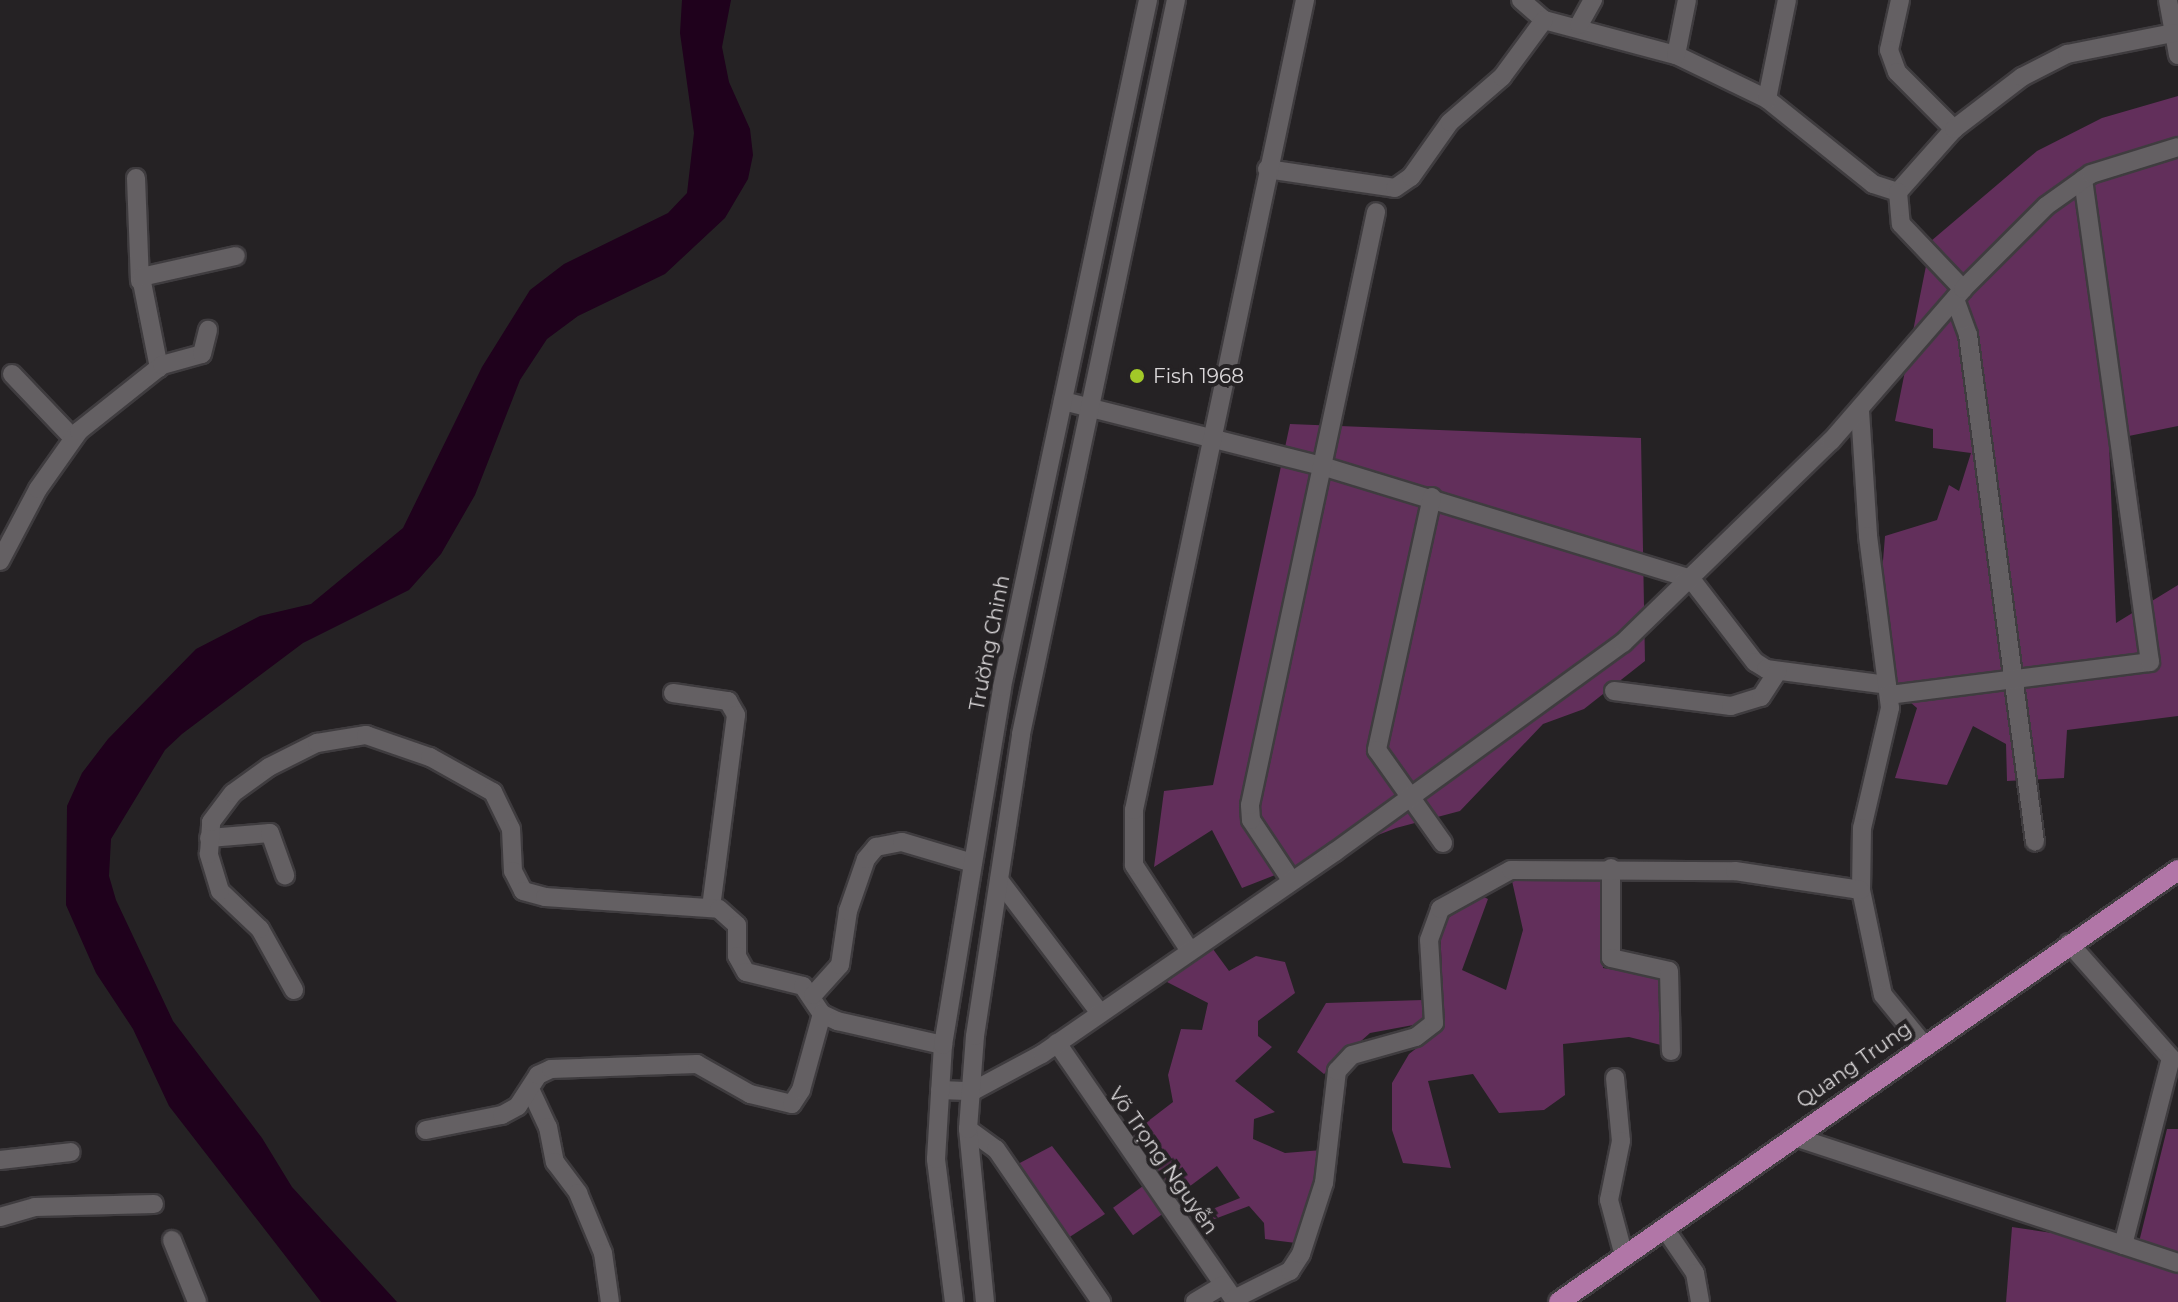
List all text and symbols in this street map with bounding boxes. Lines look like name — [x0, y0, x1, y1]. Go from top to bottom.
place label: Fish 1968 — [1153, 364, 1244, 388]
marker: Fish 1968 — [1128, 367, 1146, 385]
street label: Trường Chinh — [965, 573, 1015, 713]
street label: Quang Trung — [1792, 1017, 1916, 1113]
street label: Võ Trọng Nguyễn — [1103, 1083, 1223, 1239]

